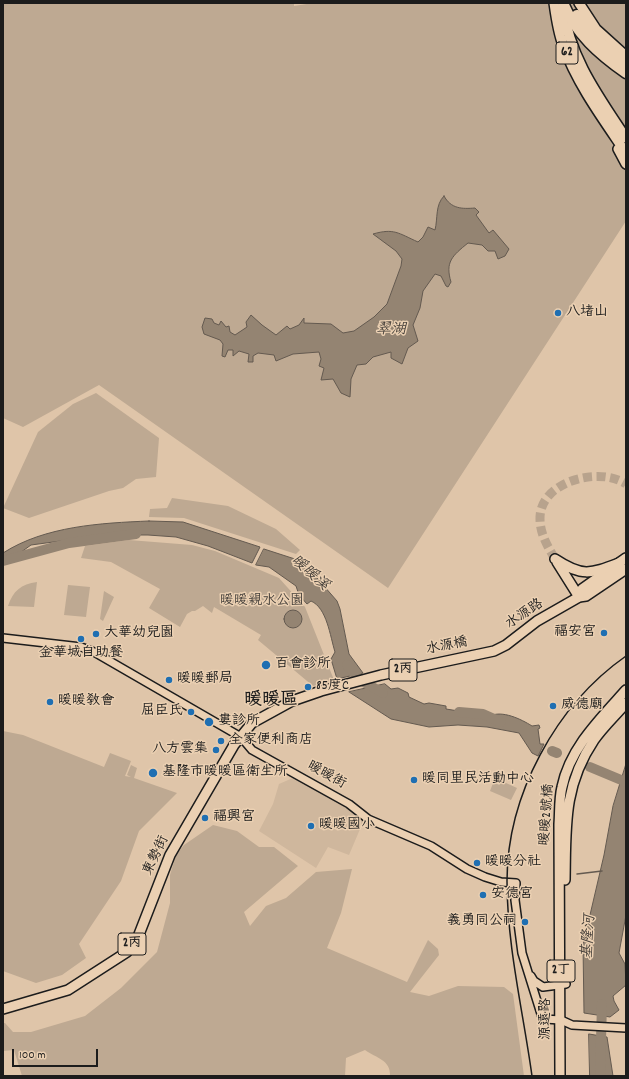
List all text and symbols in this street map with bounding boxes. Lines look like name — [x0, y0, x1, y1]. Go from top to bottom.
road number: 62 — [556, 42, 578, 64]
place label: 八堵山 — [566, 305, 608, 321]
marker: 八堵山 — [553, 308, 563, 318]
water label: 翠湖 — [376, 322, 406, 340]
water label: 暖暖溪 — [286, 552, 332, 596]
park label: 暖暖親水公園 — [220, 594, 304, 610]
street label: 水源路 — [503, 596, 547, 634]
place label: 福安宮 — [554, 625, 596, 641]
place label: 大華幼兒園 — [104, 626, 174, 642]
marker: 福安宮 — [599, 628, 609, 638]
marker: 大華幼兒園 — [91, 629, 101, 639]
marker: 金華城自助餐 — [76, 634, 86, 644]
street label: 水源橋 — [425, 635, 469, 659]
place label: 金華城自助餐 — [39, 646, 123, 662]
place label: 百會診所 — [275, 657, 331, 673]
marker: 百會診所 — [260, 659, 272, 671]
road number: 2丙 — [389, 659, 417, 681]
place label: 暖暖郵局 — [177, 672, 233, 688]
marker: 暖暖郵局 — [164, 675, 174, 685]
place label: 85度C — [316, 679, 349, 695]
marker: 85度C — [303, 682, 313, 692]
district label: 暖暖區 — [244, 691, 298, 713]
place label: 暖暖教會 — [58, 694, 114, 710]
marker: 暖暖教會 — [45, 697, 55, 707]
place label: 威德廟 — [561, 698, 603, 714]
marker: 威德廟 — [548, 701, 558, 711]
place label: 屈臣氏 — [141, 704, 183, 720]
marker: 屈臣氏 — [186, 707, 196, 717]
place label: 婁診所 — [218, 714, 260, 730]
marker: 婁診所 — [203, 716, 215, 728]
place label: 全家便利商店 — [229, 733, 313, 749]
marker: 全家便利商店 — [216, 736, 226, 746]
place label: 八方雲集 — [152, 742, 208, 758]
marker: 八方雲集 — [211, 745, 221, 755]
street label: 暖暖街 — [304, 758, 348, 794]
place label: 基隆市暖暖區衛生所 — [162, 765, 288, 781]
marker: 基隆市暖暖區衛生所 — [147, 767, 159, 779]
place label: 暖同里民活動中心 — [422, 772, 534, 788]
marker: 暖同里民活動中心 — [409, 775, 419, 785]
street label: 暖暖2號橋 — [537, 783, 559, 847]
place label: 福興宮 — [213, 810, 255, 826]
marker: 福興宮 — [200, 813, 210, 823]
place label: 暖暖國小 — [319, 818, 375, 834]
marker: 暖暖國小 — [306, 821, 316, 831]
street label: 東勢街 — [141, 833, 173, 879]
place label: 暖暖分社 — [485, 855, 541, 871]
marker: 暖暖分社 — [472, 858, 482, 868]
place label: 安德宮 — [491, 887, 533, 903]
marker: 安德宮 — [478, 890, 488, 900]
place label: 義勇同公祠 — [447, 914, 517, 930]
water label: 基隆河 — [579, 914, 601, 960]
marker: 義勇同公祠 — [520, 917, 530, 927]
road number: 2丙 — [118, 933, 146, 955]
road number: 2丁 — [547, 960, 575, 982]
street label: 源遠路 — [539, 998, 555, 1040]
scale bar — [14, 1041, 100, 1067]
text: 100 m — [19, 1047, 46, 1064]

